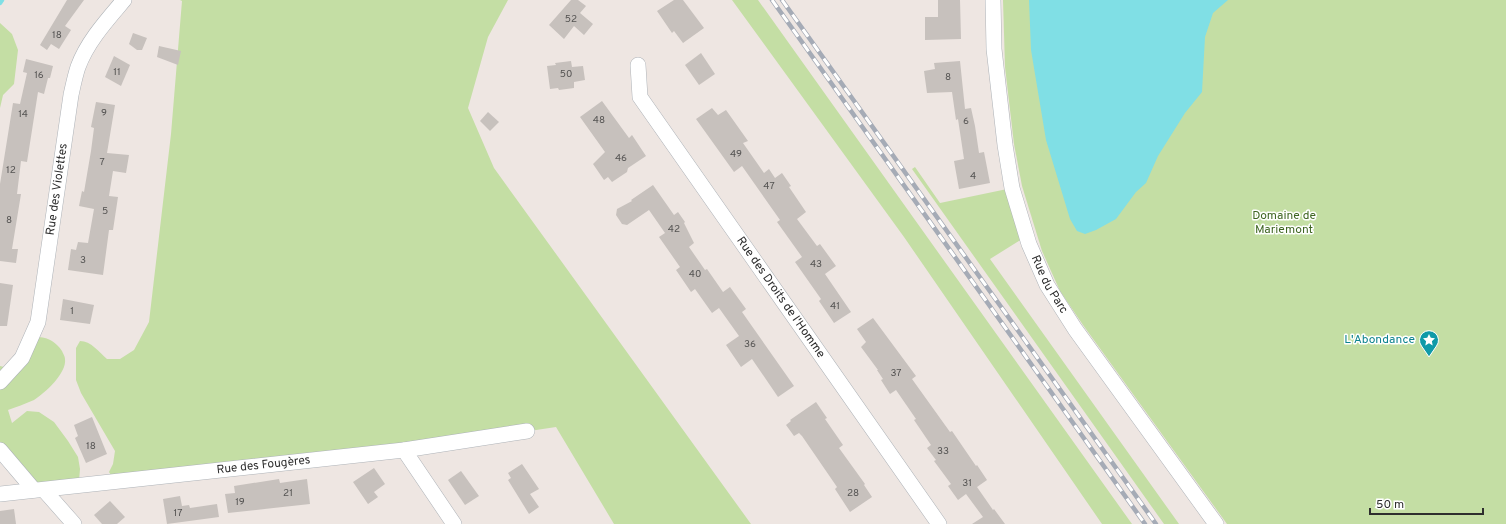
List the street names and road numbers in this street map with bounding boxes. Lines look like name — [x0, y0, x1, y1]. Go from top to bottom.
street label: Rue des Violettes — [43, 142, 72, 236]
street label: Rue des Droits de l'Homme — [732, 234, 829, 361]
street label: Rue du Parc — [1027, 253, 1071, 317]
street label: Rue des Fougères — [216, 452, 311, 478]

